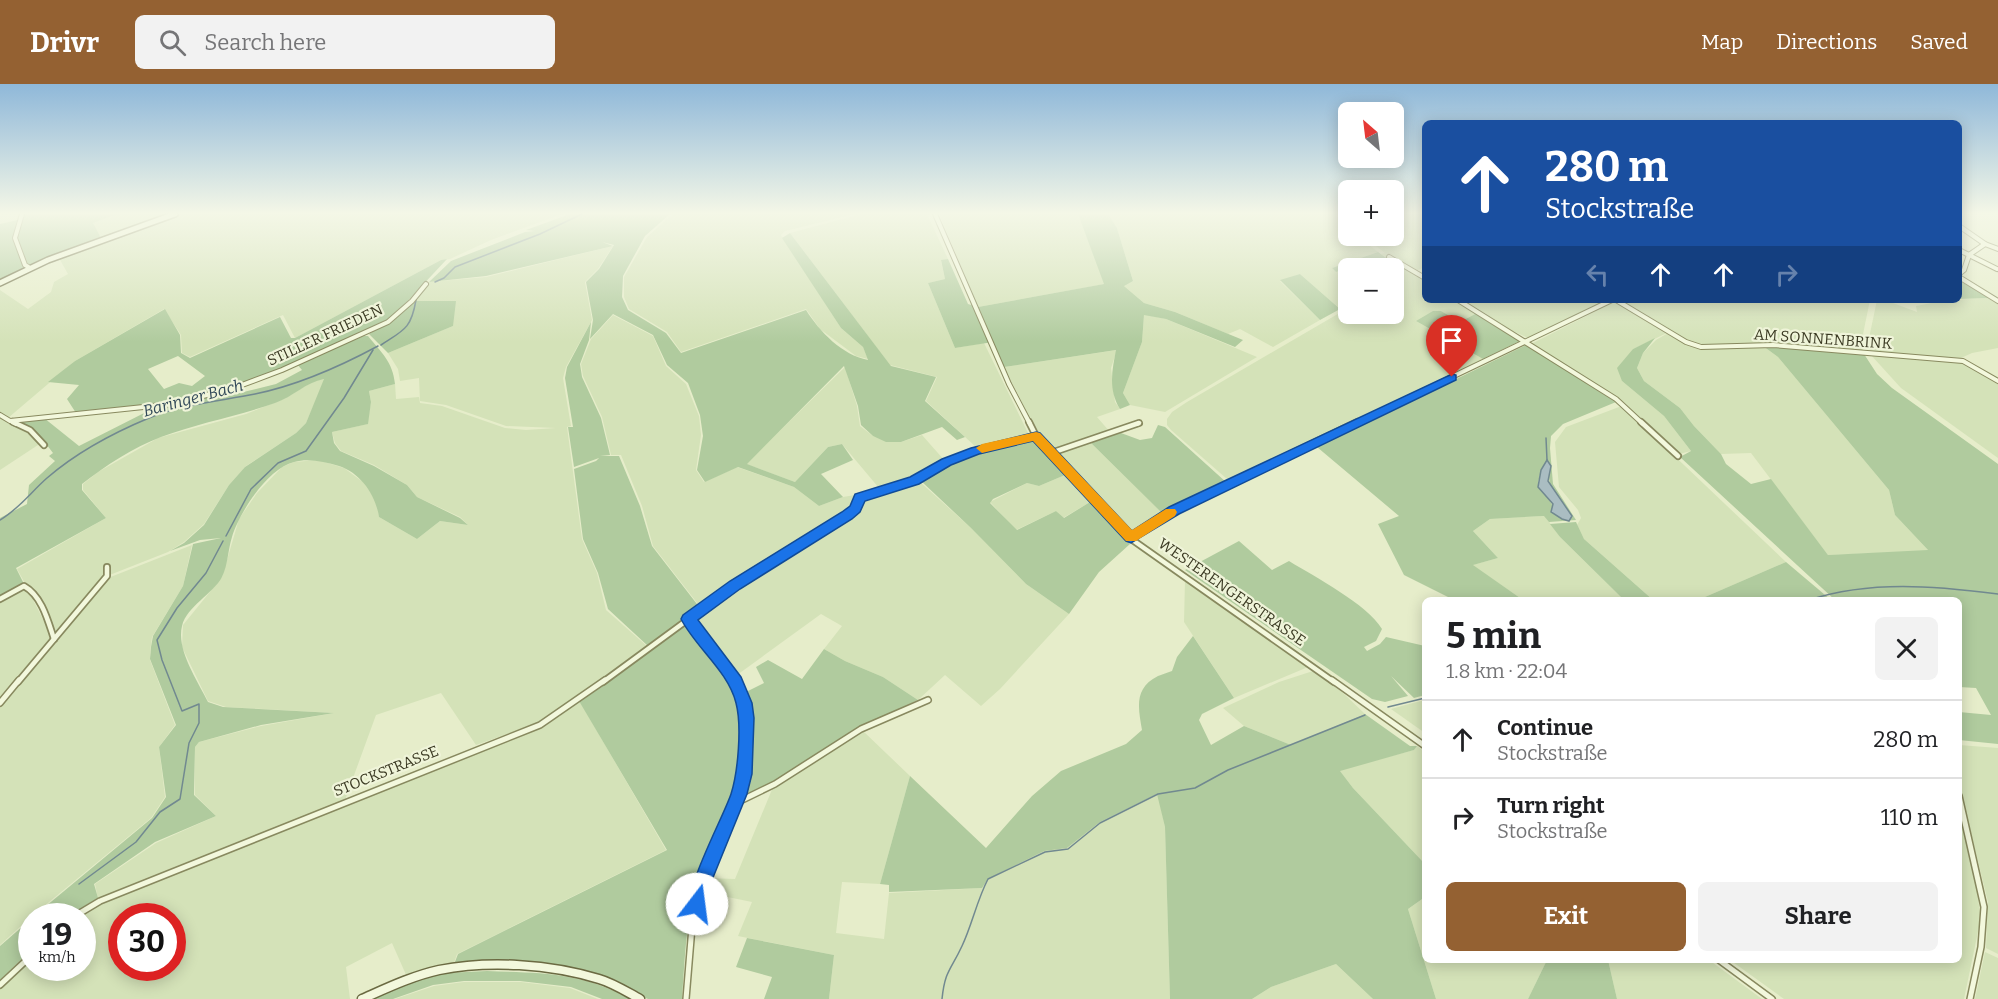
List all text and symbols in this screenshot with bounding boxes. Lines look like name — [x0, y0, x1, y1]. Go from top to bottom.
search box — [135, 15, 555, 69]
text: Drivr — [30, 26, 99, 59]
icon: search — [156, 26, 189, 59]
text: Search here — [204, 29, 326, 56]
text: Map — [1701, 29, 1743, 55]
text: Directions — [1776, 29, 1877, 55]
text: Saved — [1910, 29, 1968, 55]
north arrow — [1338, 102, 1404, 168]
map controls — [1338, 102, 1404, 324]
text: 280 m — [1545, 142, 1668, 192]
icon: ahead — [1446, 144, 1524, 222]
button: + — [1338, 180, 1404, 246]
text: Stockstraße — [1545, 193, 1694, 225]
button: − — [1338, 258, 1404, 324]
icon: left — [1581, 258, 1614, 291]
icon: ahead — [1644, 258, 1677, 291]
icon: ahead — [1707, 258, 1740, 291]
icon: right — [1770, 258, 1803, 291]
street label: STILLER FRIEDEN — [264, 300, 386, 370]
pin — [1426, 315, 1477, 377]
icon: arrive — [1435, 324, 1468, 357]
street label: AM SONNENBRINK — [1753, 325, 1893, 353]
water label: Baringer Bach — [141, 376, 245, 420]
street label: WESTERENGERSTRASSE — [1155, 534, 1309, 650]
text: 5 min — [1446, 614, 1541, 658]
button: close — [1875, 617, 1938, 680]
text: 1.8 km · 22:04 — [1446, 659, 1567, 683]
text: Continue — [1497, 714, 1593, 741]
icon: ahead — [1446, 723, 1479, 756]
text: 280 m — [1873, 726, 1938, 753]
text: Stockstraße — [1497, 741, 1608, 765]
street label: STOCKSTRASSE — [331, 742, 441, 800]
text: Turn right — [1497, 792, 1605, 819]
icon: right — [1446, 801, 1479, 834]
text: 110 m — [1881, 804, 1938, 831]
text: Stockstraße — [1497, 819, 1608, 843]
position arrow — [665, 872, 729, 936]
button: Exit — [1446, 882, 1686, 951]
button: Share — [1698, 882, 1938, 951]
speed limit sign: 30 — [108, 903, 186, 981]
text: 19 — [42, 917, 72, 953]
text: km/h — [38, 948, 76, 966]

